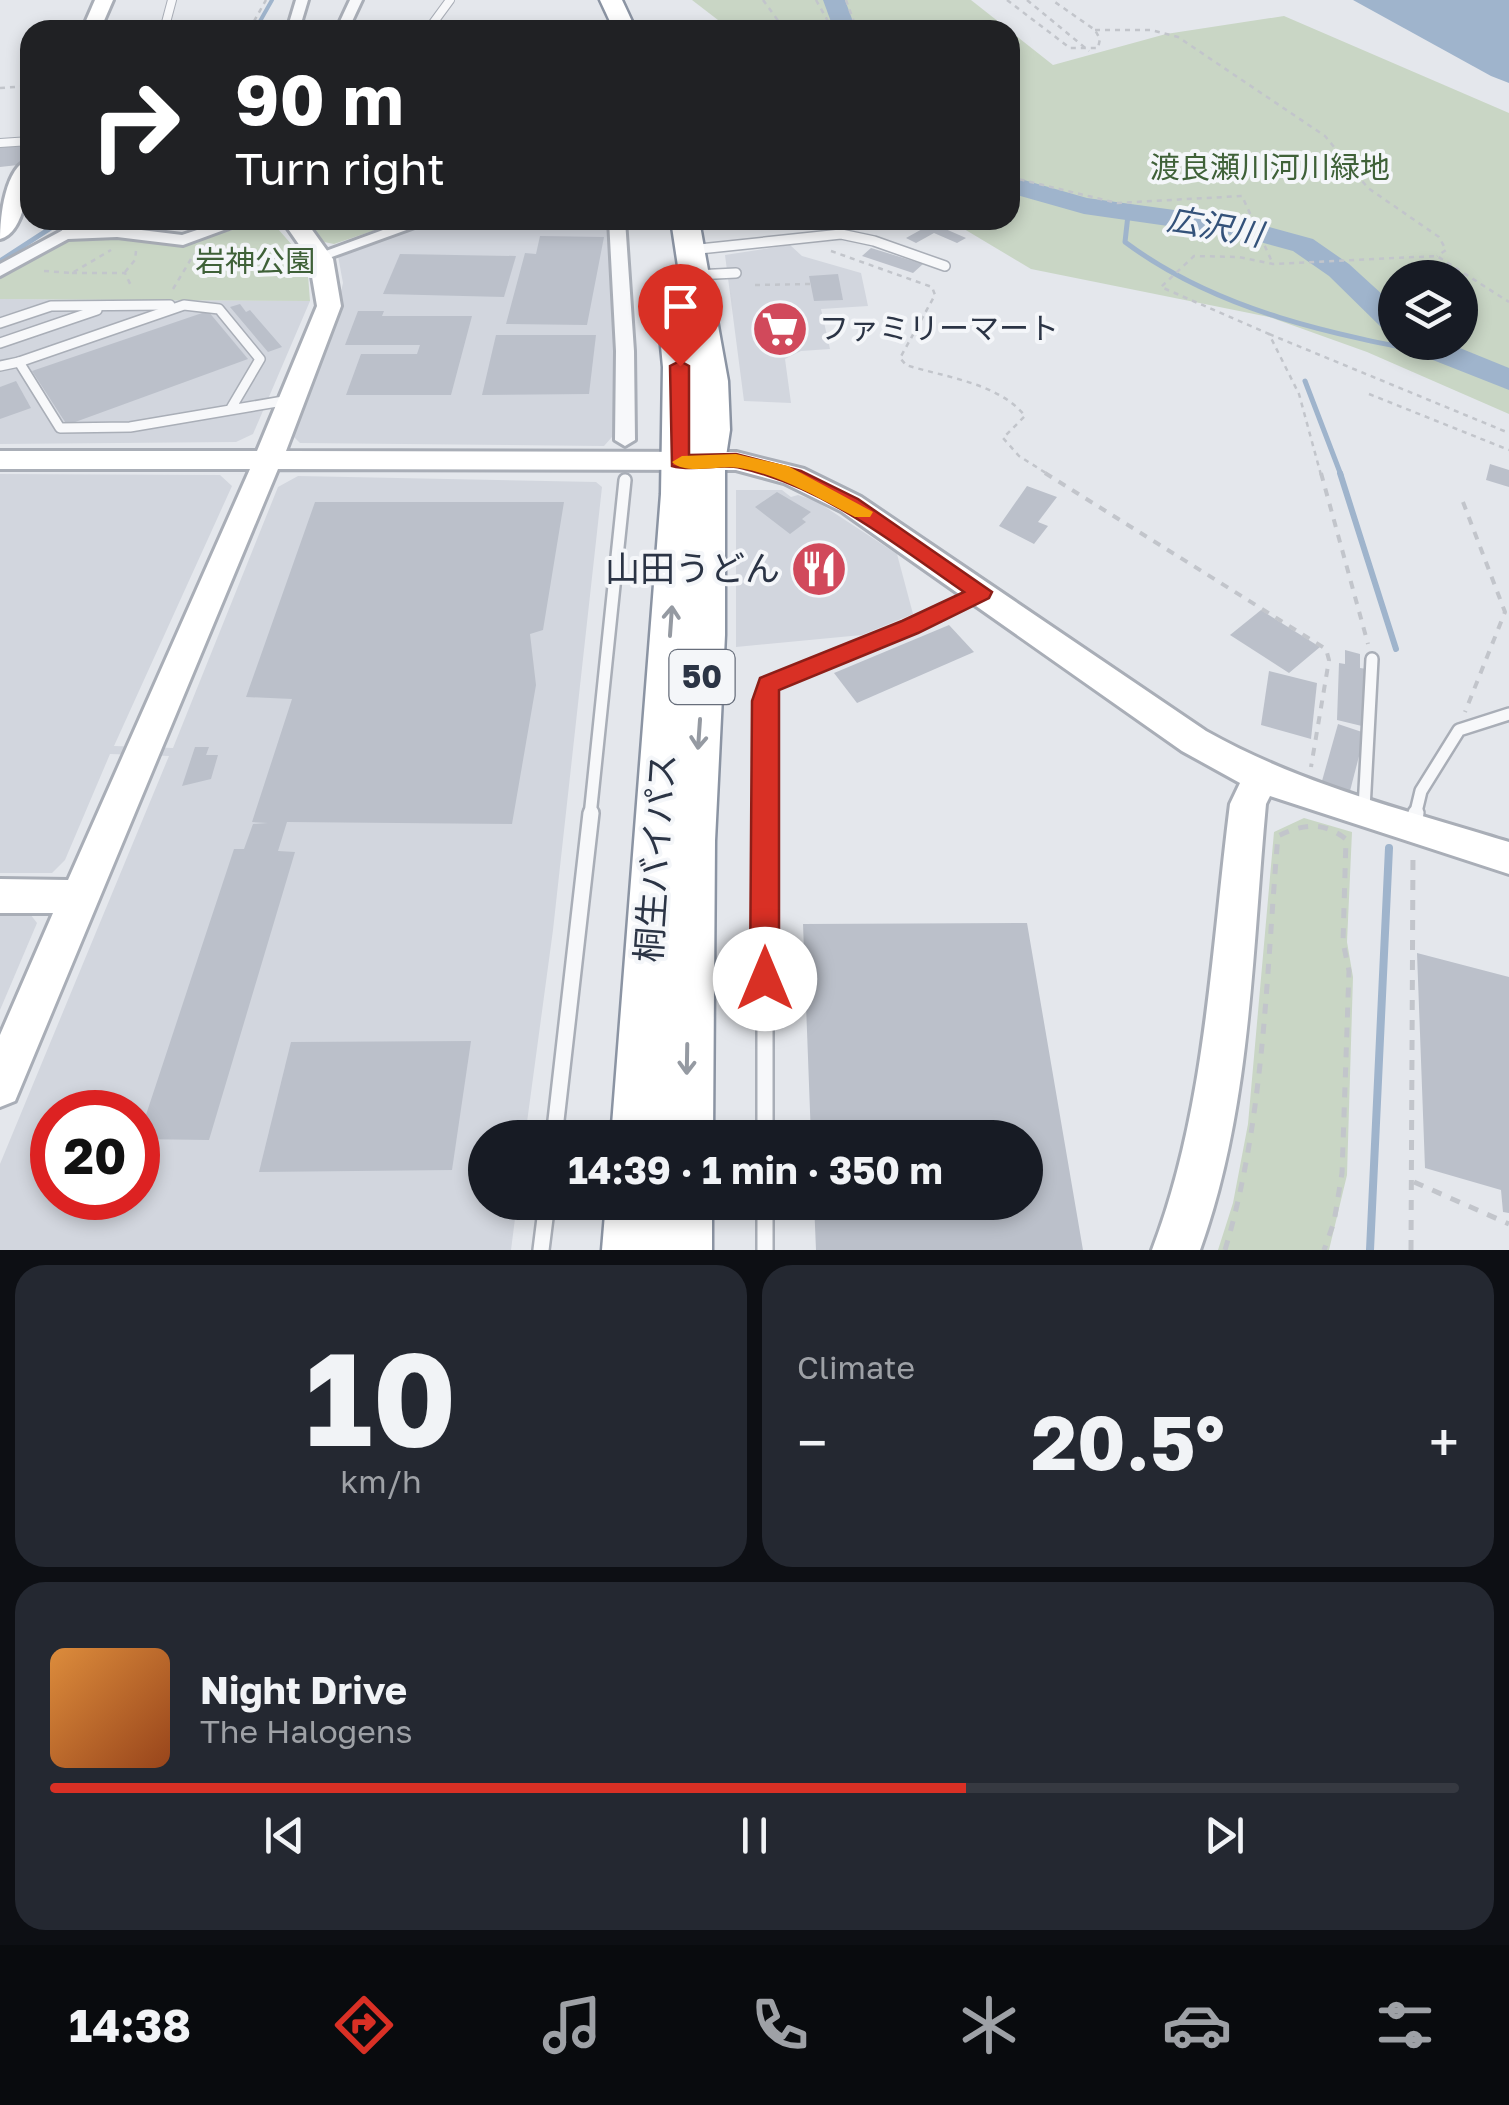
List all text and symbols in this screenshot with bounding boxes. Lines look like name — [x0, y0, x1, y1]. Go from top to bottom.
text: 90 m — [235, 56, 404, 140]
icon: right — [70, 60, 200, 190]
text: Turn right — [235, 141, 445, 195]
park label: 渡良瀬川河川緑地 — [1150, 149, 1390, 185]
water label: 広沢川 — [1165, 199, 1269, 254]
park label: 岩神公園 — [195, 243, 315, 279]
map controls — [1378, 260, 1478, 360]
button: layers — [1378, 260, 1478, 360]
pin — [638, 264, 723, 367]
icon: arrive — [653, 279, 708, 334]
supermarket icon: ファミリーマート — [750, 299, 810, 359]
place label: ファミリーマート — [819, 310, 1059, 346]
restaurant icon: 山田うどん — [789, 539, 849, 599]
place label: 山田うどん — [605, 547, 780, 589]
one-way arrow — [662, 606, 681, 638]
road number: 50 — [670, 650, 734, 704]
one-way arrow — [689, 718, 708, 750]
street label: 桐生バイパス — [627, 752, 683, 964]
position arrow — [713, 927, 817, 1031]
one-way arrow — [678, 1042, 696, 1074]
speed limit sign: 20 — [30, 1090, 160, 1220]
text: 14:39 · 1 min · 350 m — [568, 1147, 943, 1192]
text: 10 — [305, 1319, 457, 1475]
text: Climate — [797, 1348, 915, 1386]
text: 20.5° — [1031, 1396, 1225, 1487]
text: − — [797, 1409, 827, 1475]
text: + — [1429, 1409, 1459, 1475]
text: km/h — [340, 1462, 422, 1500]
text: Night Drive — [200, 1667, 407, 1712]
text: The Halogens — [200, 1712, 412, 1750]
icon: previous — [257, 1808, 312, 1863]
icon: pause — [727, 1808, 782, 1863]
icon: next — [1197, 1808, 1252, 1863]
icon: directions — [329, 1990, 399, 2060]
icon: music — [537, 1990, 607, 2060]
icon: phone — [745, 1990, 815, 2060]
icon: climate — [954, 1990, 1024, 2060]
icon: car — [1162, 1990, 1232, 2060]
icon: filters — [1370, 1990, 1440, 2060]
text: 14:38 — [69, 1998, 191, 2052]

